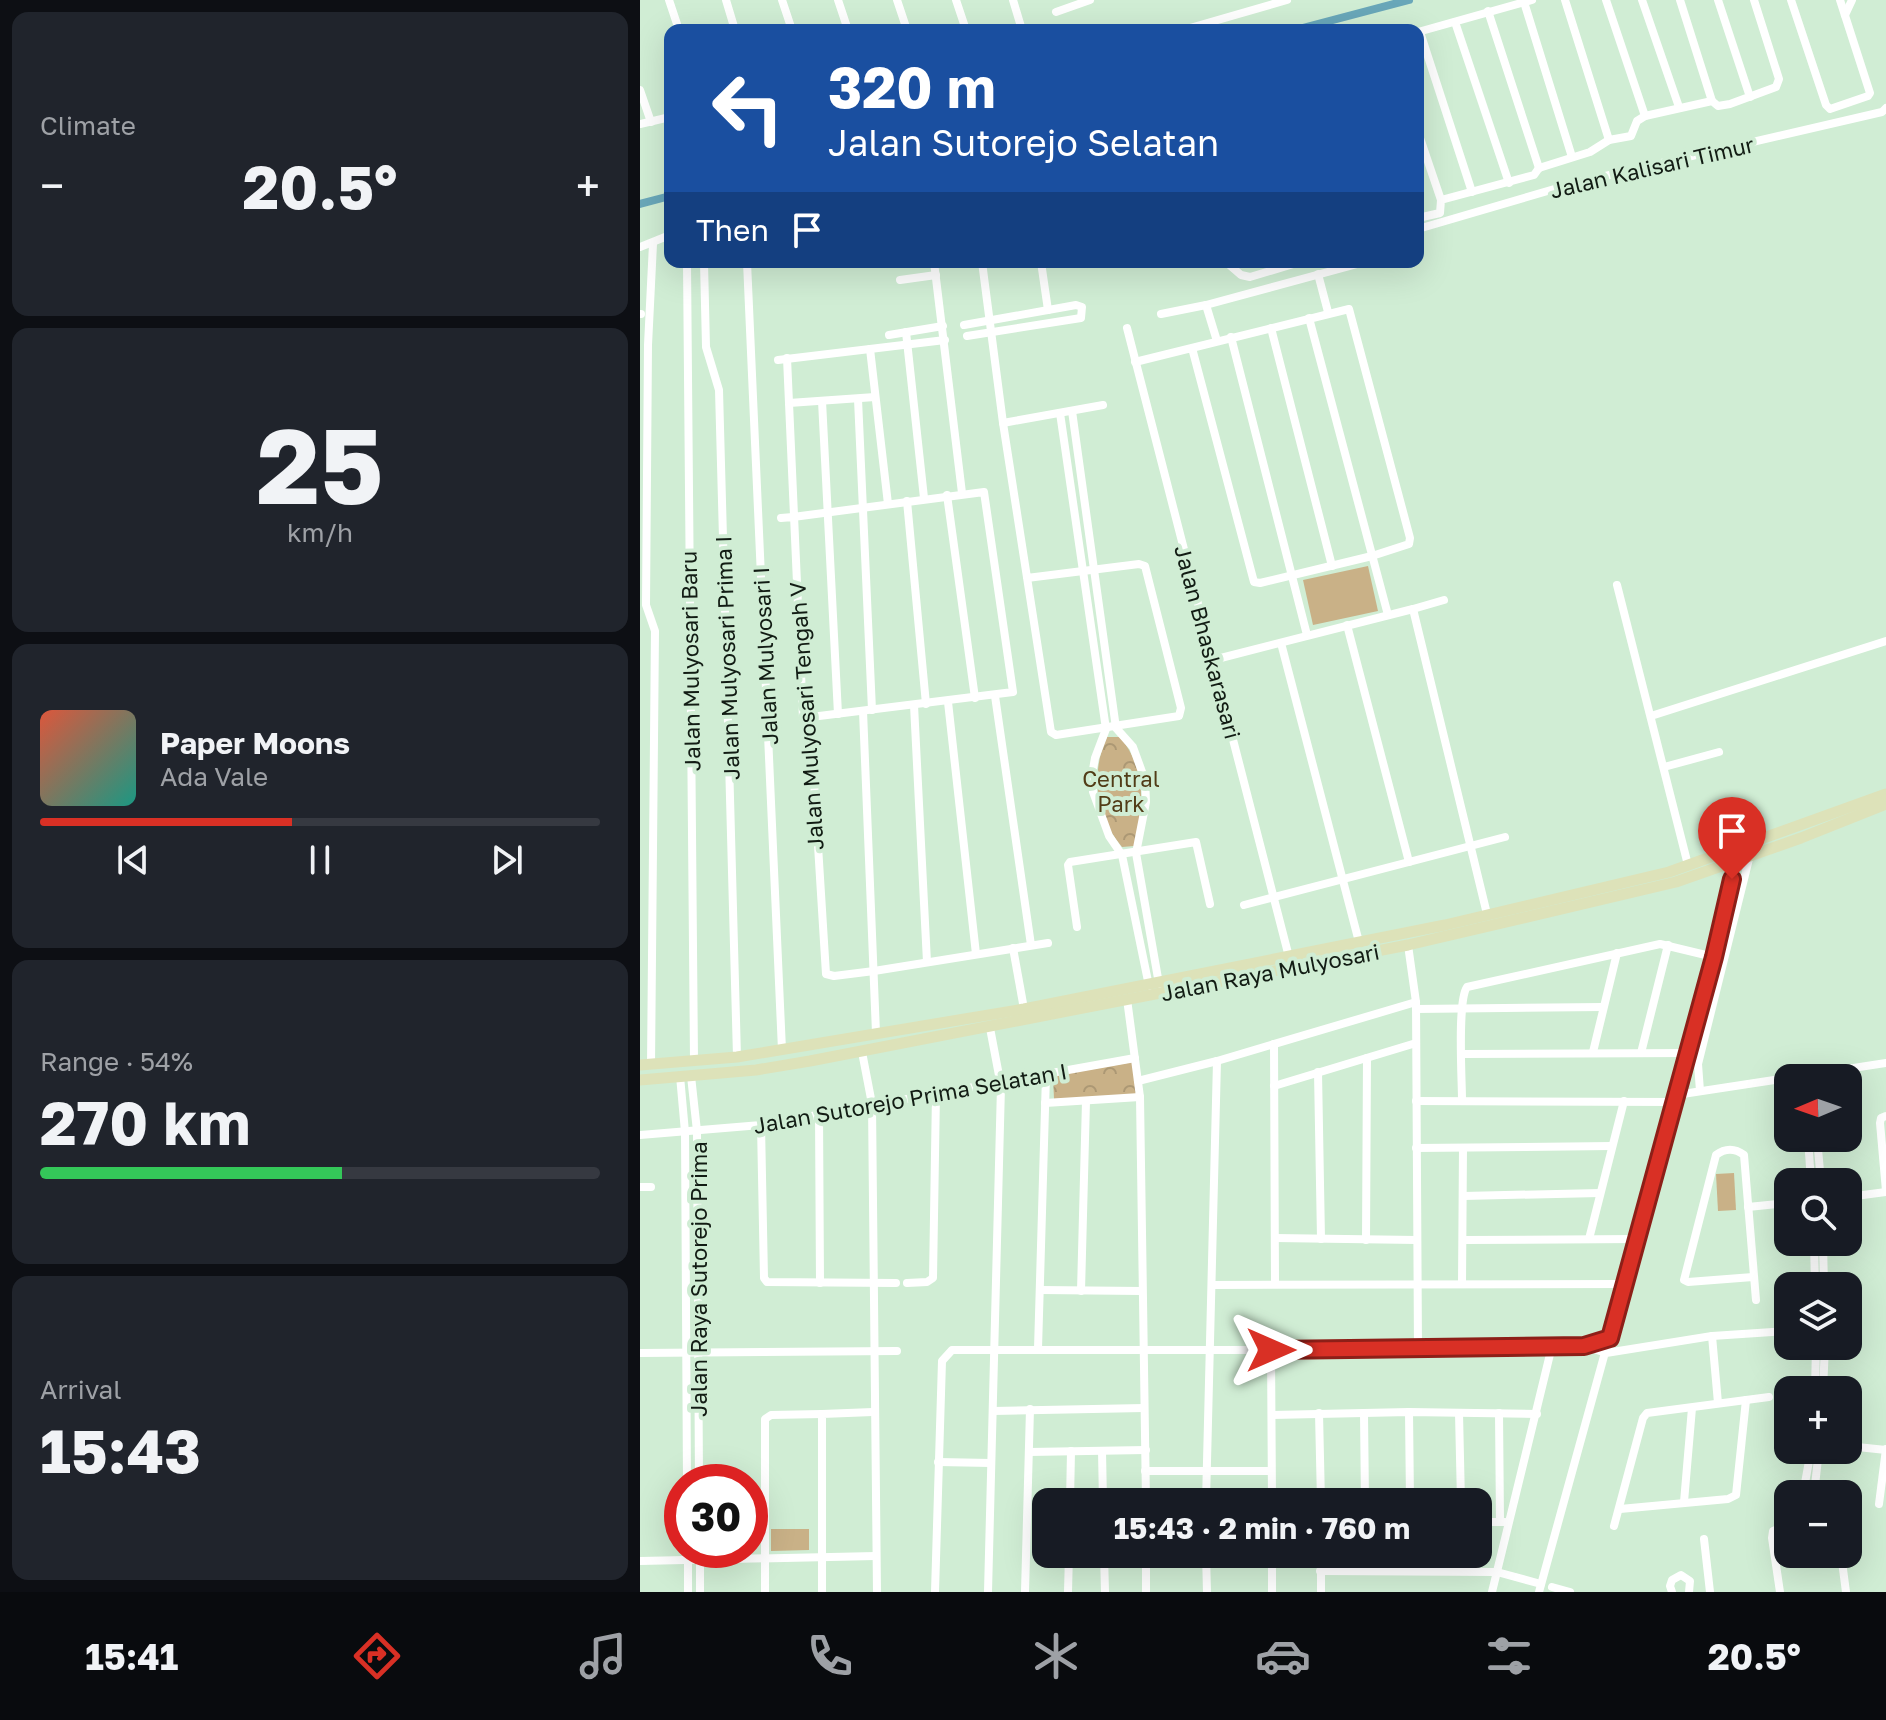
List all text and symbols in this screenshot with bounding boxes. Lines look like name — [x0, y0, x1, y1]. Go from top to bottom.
text: 320 m — [828, 53, 996, 120]
icon: left — [696, 56, 800, 160]
text: Climate — [40, 110, 136, 141]
text: Jalan Sutorejo Selatan — [828, 121, 1219, 164]
street label: Jalan Kalisari Timur — [1547, 130, 1757, 204]
text: 20.5° — [243, 150, 397, 222]
text: − — [40, 159, 64, 212]
text: + — [576, 159, 600, 212]
icon: arrive — [785, 208, 829, 252]
text: Then — [696, 212, 769, 248]
text: 25 — [257, 402, 383, 527]
text: km/h — [287, 517, 353, 548]
street label: Jalan Mulyosari Prima I — [709, 535, 745, 781]
street label: Jalan Bhaskarasari — [1169, 542, 1247, 742]
street label: Jalan Mulyosari Baru — [675, 551, 705, 771]
street label: Jalan Mulyosari I — [747, 566, 783, 746]
street label: Jalan Mulyosari Tengah V — [783, 581, 829, 851]
text: Paper Moons — [160, 725, 350, 761]
text: Ada Vale — [160, 761, 268, 792]
park label: Central Park — [1082, 765, 1160, 817]
pin — [1698, 797, 1766, 879]
icon: arrive — [1710, 809, 1754, 853]
icon: previous — [111, 838, 155, 882]
icon: pause — [298, 838, 342, 882]
icon: next — [485, 838, 529, 882]
street label: Jalan Raya Mulyosari — [1158, 938, 1382, 1006]
text: Range · 54% — [40, 1046, 193, 1077]
street label: Jalan Sutorejo Prima Selatan I — [751, 1057, 1069, 1139]
north arrow — [1774, 1064, 1862, 1152]
map controls — [1774, 1064, 1862, 1568]
text: 270 km — [40, 1086, 251, 1158]
street label: Jalan Raya Sutorejo Prima — [685, 1141, 712, 1417]
button: search — [1774, 1168, 1862, 1256]
button: layers — [1774, 1272, 1862, 1360]
position arrow — [1229, 1308, 1313, 1392]
text: Arrival — [40, 1374, 121, 1405]
button: + — [1774, 1376, 1862, 1464]
text: 15:43 — [40, 1414, 201, 1486]
speed limit sign: 30 — [664, 1464, 768, 1568]
button: − — [1774, 1480, 1862, 1568]
text: 15:43 · 2 min · 760 m — [1114, 1510, 1410, 1546]
icon: directions — [349, 1628, 405, 1684]
icon: music — [575, 1628, 631, 1684]
icon: phone — [802, 1628, 858, 1684]
icon: climate — [1028, 1628, 1084, 1684]
icon: car — [1255, 1628, 1311, 1684]
icon: filters — [1481, 1628, 1537, 1684]
text: 15:41 — [85, 1635, 178, 1678]
text: 20.5° — [1708, 1635, 1801, 1678]

